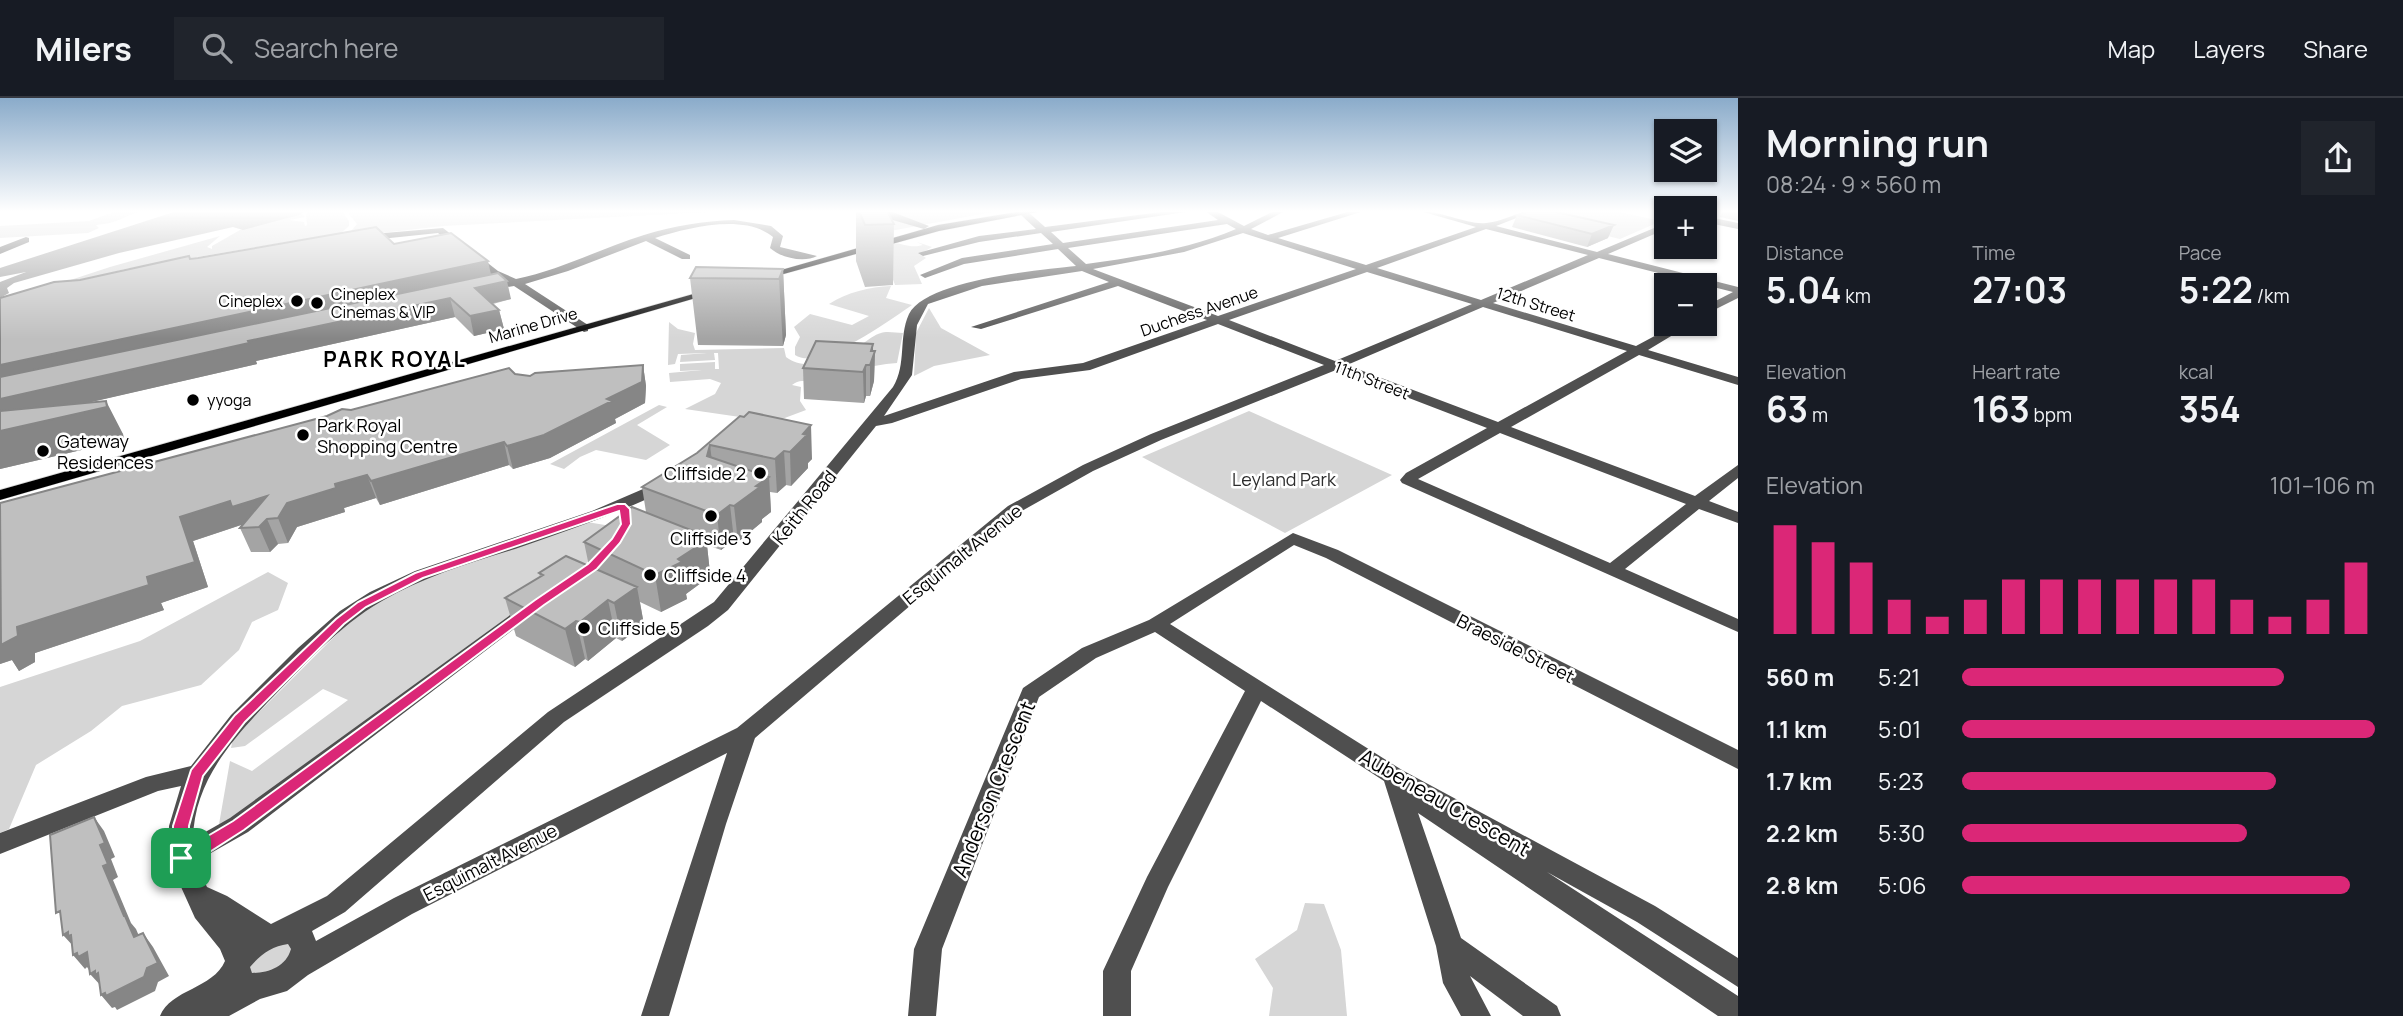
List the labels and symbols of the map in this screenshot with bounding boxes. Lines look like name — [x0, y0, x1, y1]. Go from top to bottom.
street label: Duchess Avenue — [1137, 281, 1261, 341]
street label: 12th Street — [1494, 282, 1578, 326]
place label: Cineplex Cinemas & VIP — [331, 283, 436, 323]
place label: Cineplex — [219, 290, 284, 312]
marker: Cineplex — [289, 293, 305, 309]
marker: Cineplex Cinemas & VIP — [309, 295, 325, 311]
street label: Marine Drive — [486, 302, 580, 348]
district label: PARK ROYAL — [323, 345, 467, 373]
street label: 11th Street — [1331, 356, 1413, 404]
place label: yyoga — [207, 389, 251, 411]
marker: yyoga — [185, 392, 201, 408]
place label: Park Royal Shopping Centre — [317, 413, 458, 458]
marker: Park Royal Shopping Centre — [295, 427, 311, 443]
place label: Gateway Residences — [57, 429, 154, 474]
marker: Gateway Residences — [35, 443, 51, 459]
place label: Cliffside 2 — [664, 461, 746, 485]
marker: Cliffside 2 — [752, 465, 768, 481]
street label: Keith Road — [767, 465, 841, 549]
park label: Leyland Park — [1232, 467, 1337, 491]
street label: Esquimalt Avenue — [897, 498, 1027, 610]
marker: Cliffside 3 — [703, 508, 719, 524]
place label: Cliffside 3 — [670, 526, 752, 550]
place label: Cliffside 4 — [664, 563, 746, 587]
marker: Cliffside 4 — [642, 567, 658, 583]
street label: Braeside Street — [1453, 608, 1579, 688]
place label: Cliffside 5 — [598, 616, 680, 640]
marker: Cliffside 5 — [576, 620, 592, 636]
street label: Anderson Crescent — [945, 697, 1041, 881]
street label: Aubeneau Crescent — [1355, 742, 1535, 862]
street label: Esquimalt Avenue — [419, 818, 561, 906]
pin — [151, 828, 211, 888]

